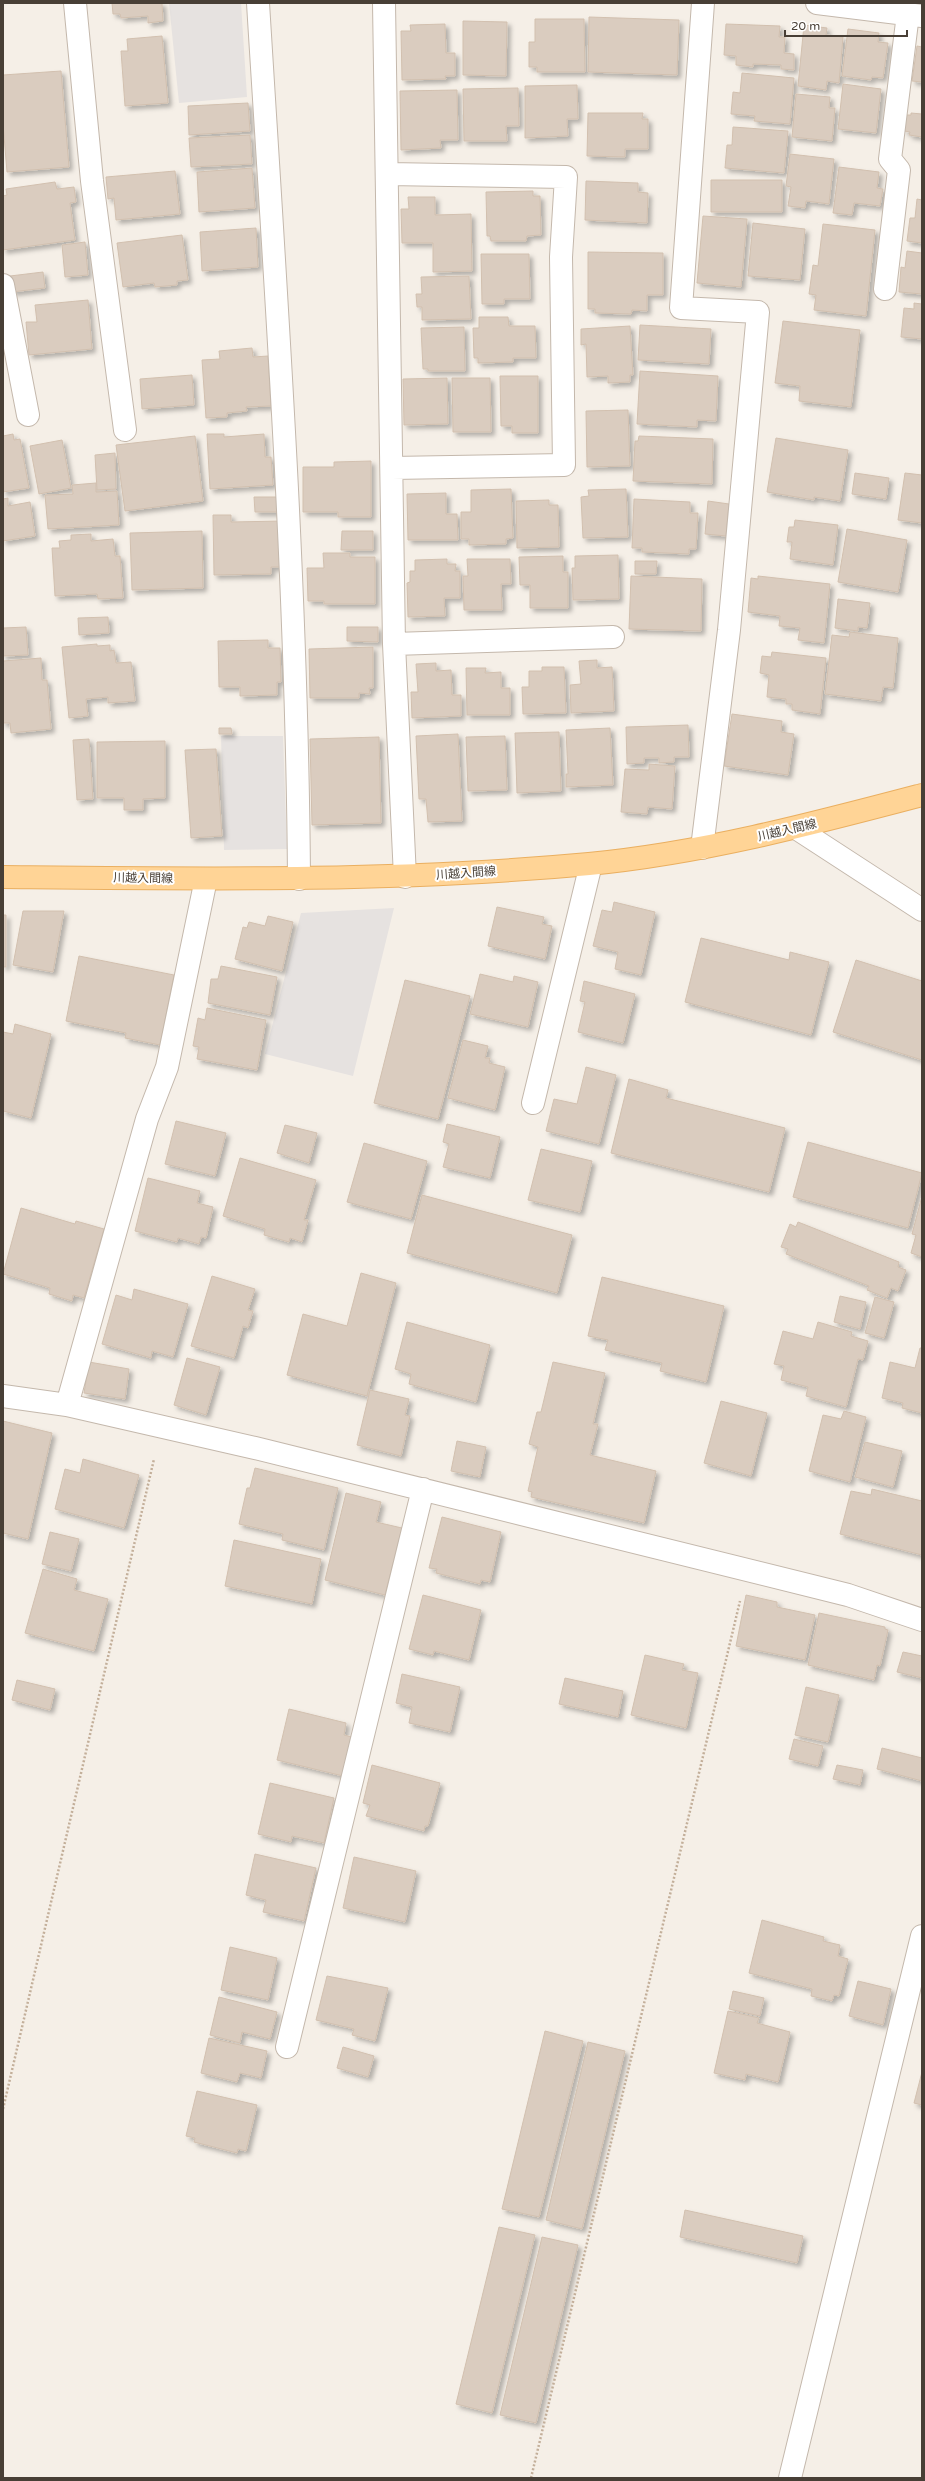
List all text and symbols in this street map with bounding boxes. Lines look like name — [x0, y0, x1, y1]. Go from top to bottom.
scale bar — [785, 12, 907, 38]
text: 20 m — [791, 19, 820, 33]
street label: 川越入間線 — [756, 816, 818, 844]
street label: 川越入間線 — [436, 864, 496, 882]
street label: 川越入間線 — [113, 870, 173, 886]

